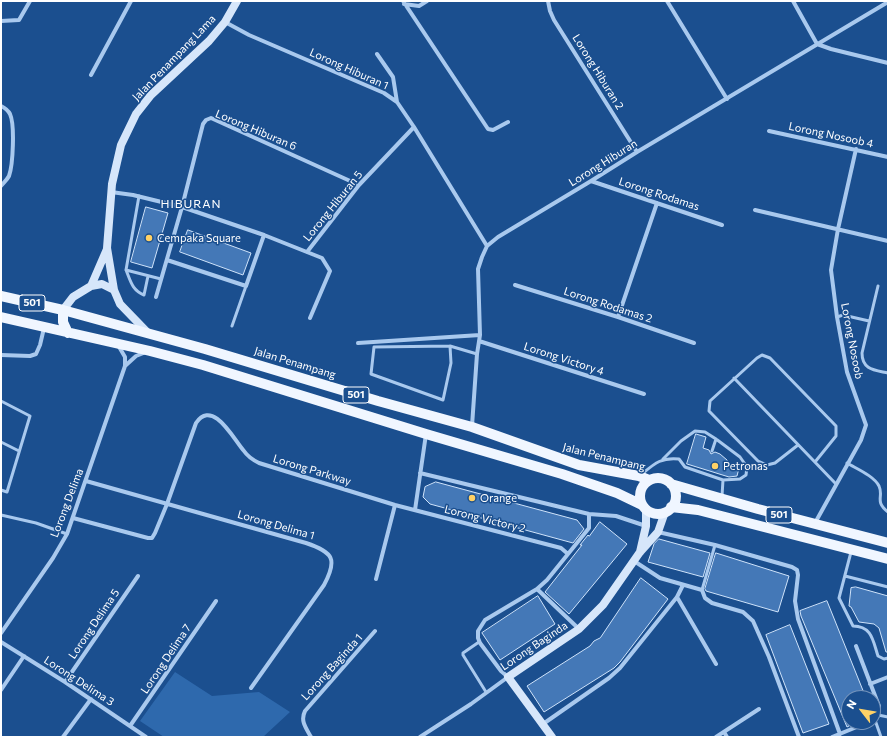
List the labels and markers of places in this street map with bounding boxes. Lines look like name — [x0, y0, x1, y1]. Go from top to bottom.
place label: Cempaka Square — [157, 231, 241, 245]
marker: Cempaka Square — [144, 233, 154, 243]
place label: Petronas — [723, 459, 768, 473]
marker: Petronas — [710, 461, 720, 471]
place label: Orange — [480, 491, 517, 505]
marker: Orange — [467, 493, 477, 503]

